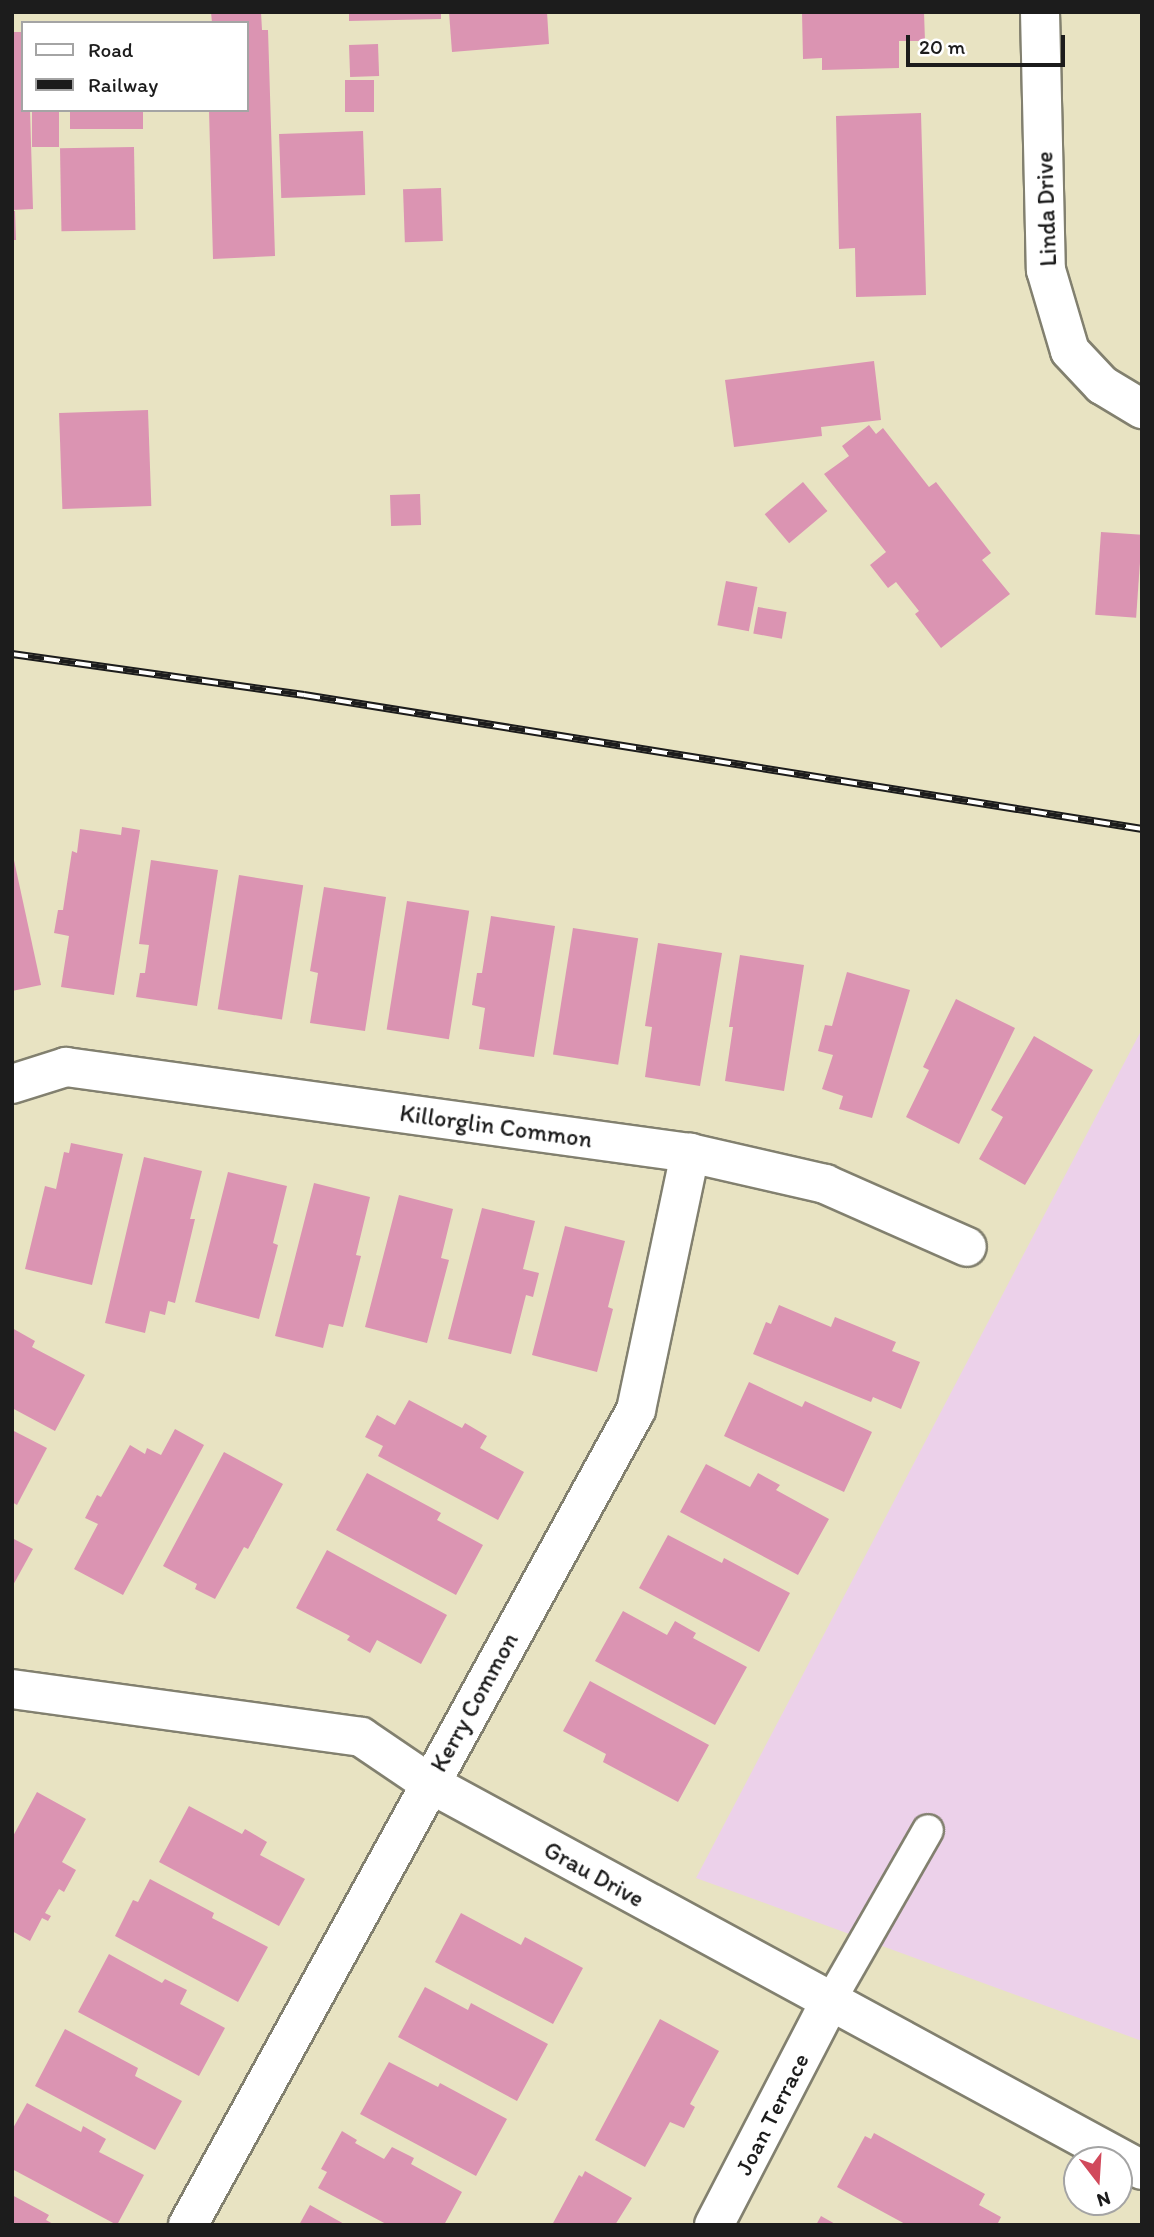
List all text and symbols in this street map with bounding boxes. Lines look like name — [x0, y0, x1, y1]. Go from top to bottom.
legend — [21, 21, 248, 112]
scale bar — [909, 21, 1068, 65]
text: 20 m — [919, 34, 965, 59]
text: Road — [88, 37, 133, 62]
text: Railway — [88, 72, 158, 97]
street label: Linda Drive — [1030, 151, 1062, 267]
street label: Killorglin Common — [398, 1098, 594, 1154]
street label: Kerry Common — [424, 1627, 524, 1777]
street label: Grau Drive — [538, 1834, 650, 1914]
street label: Joan Terrace — [730, 2050, 814, 2178]
north arrow — [1063, 2146, 1133, 2216]
text: N — [1094, 2187, 1113, 2213]

